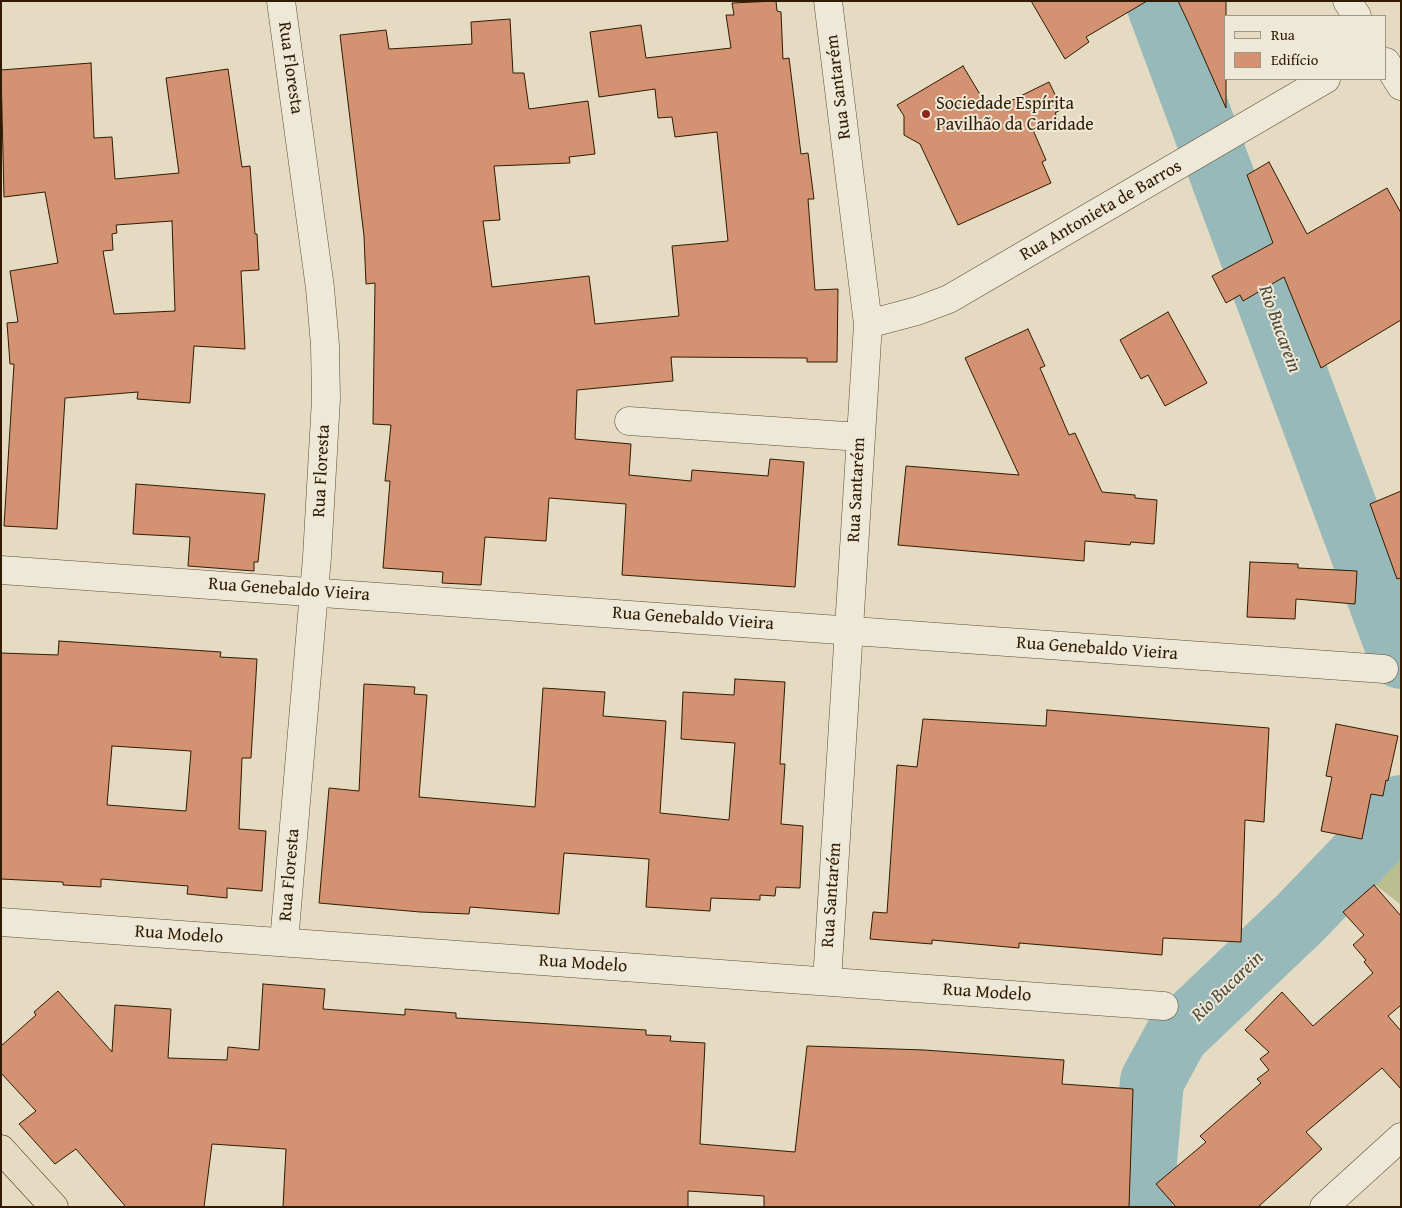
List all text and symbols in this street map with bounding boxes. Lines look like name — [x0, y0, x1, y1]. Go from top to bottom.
legend — [1224, 15, 1387, 80]
street label: Rua Floresta — [273, 20, 307, 116]
text: Rua — [1271, 24, 1295, 45]
street label: Rua Santarém — [822, 33, 856, 141]
text: Edifício — [1271, 49, 1318, 70]
place label: Sociedade Espírita Pavilhão da Caridade — [936, 93, 1094, 136]
marker: Sociedade Espírita Pavilhão da Caridade — [920, 108, 932, 120]
street label: Rua Antonieta de Barros — [1016, 156, 1186, 266]
water label: Rio Bucarein — [1253, 282, 1305, 376]
street label: Rua Floresta — [309, 424, 335, 518]
street label: Rua Santarém — [843, 437, 871, 543]
street label: Rua Genebaldo Vieira — [207, 574, 371, 606]
street label: Rua Genebaldo Vieira — [611, 603, 775, 635]
street label: Rua Genebaldo Vieira — [1015, 633, 1179, 665]
street label: Rua Floresta — [275, 828, 305, 922]
street label: Rua Santarém — [818, 842, 846, 948]
street label: Rua Modelo — [134, 921, 224, 949]
water label: Rio Bucarein — [1187, 947, 1269, 1027]
street label: Rua Modelo — [538, 950, 628, 978]
street label: Rua Modelo — [942, 979, 1032, 1007]

